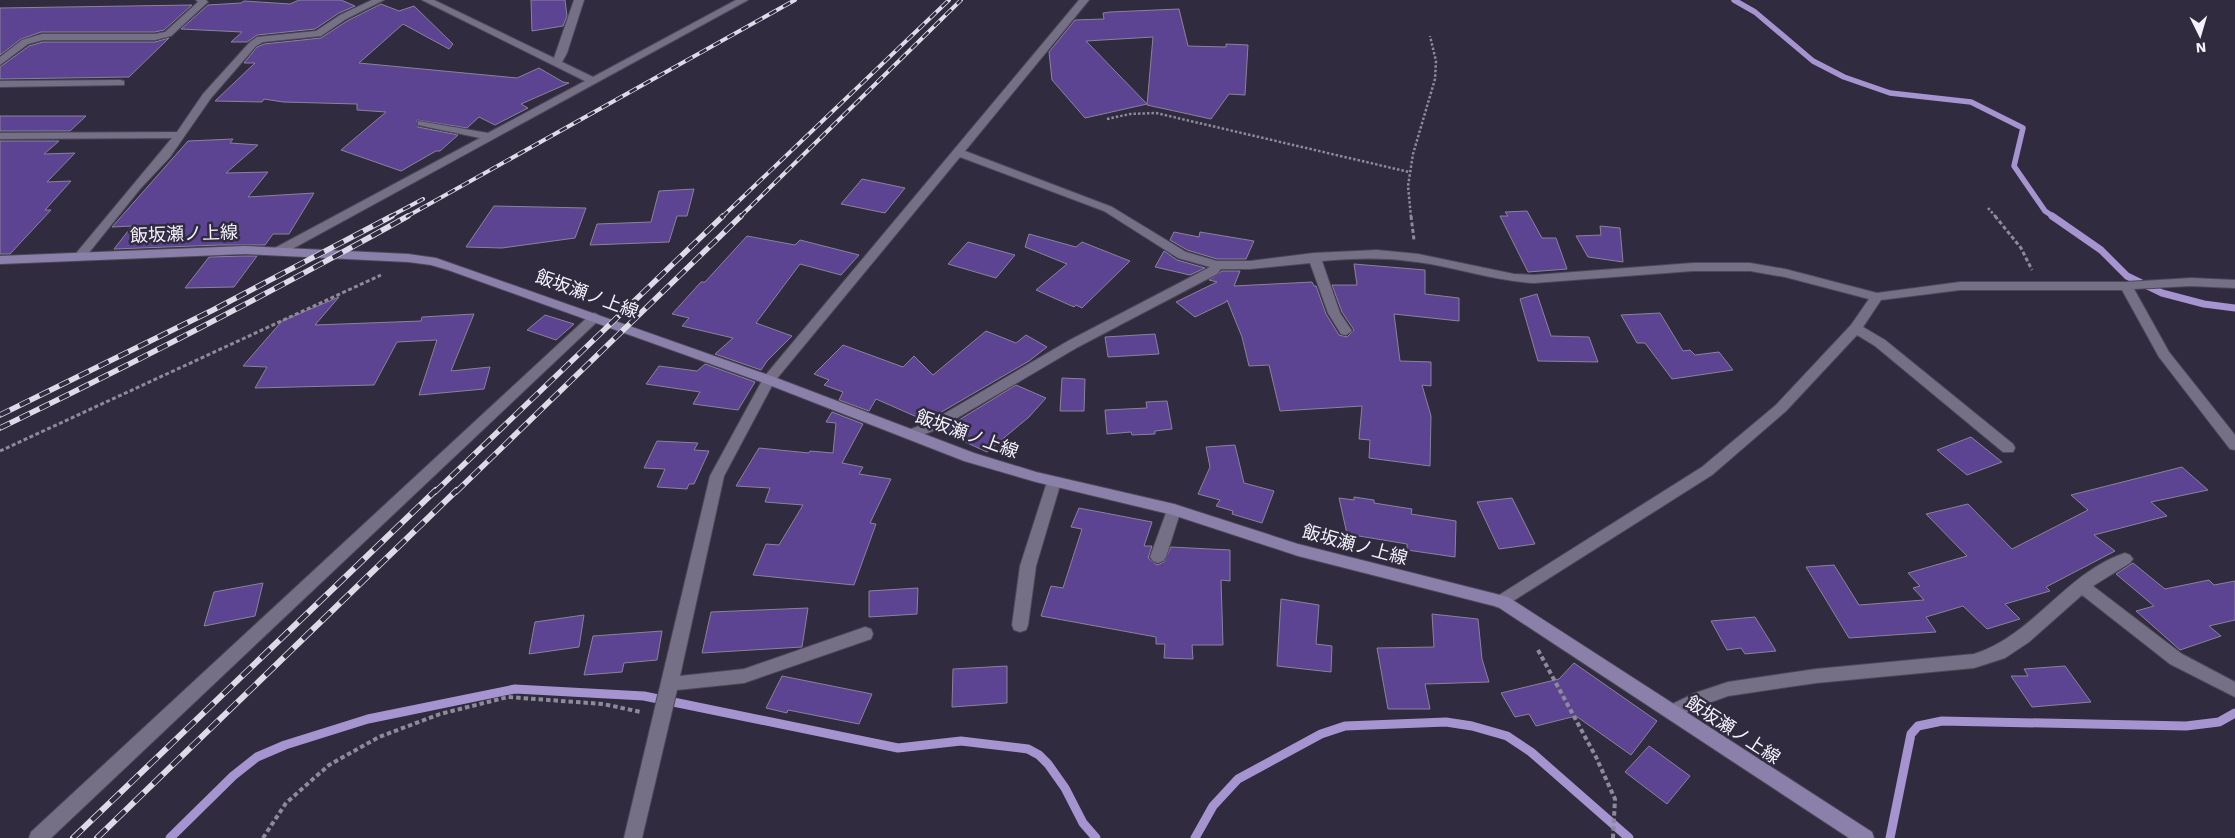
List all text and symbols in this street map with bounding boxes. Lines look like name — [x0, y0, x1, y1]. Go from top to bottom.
north arrow — [2175, 10, 2225, 60]
text: N — [2195, 40, 2207, 56]
street label: 飯坂瀬ノ上線 — [130, 221, 238, 246]
street label: 飯坂瀬ノ上線 — [533, 265, 642, 322]
street label: 飯坂瀬ノ上線 — [913, 405, 1022, 462]
street label: 飯坂瀬ノ上線 — [1300, 520, 1410, 569]
street label: 飯坂瀬ノ上線 — [1682, 691, 1784, 768]

